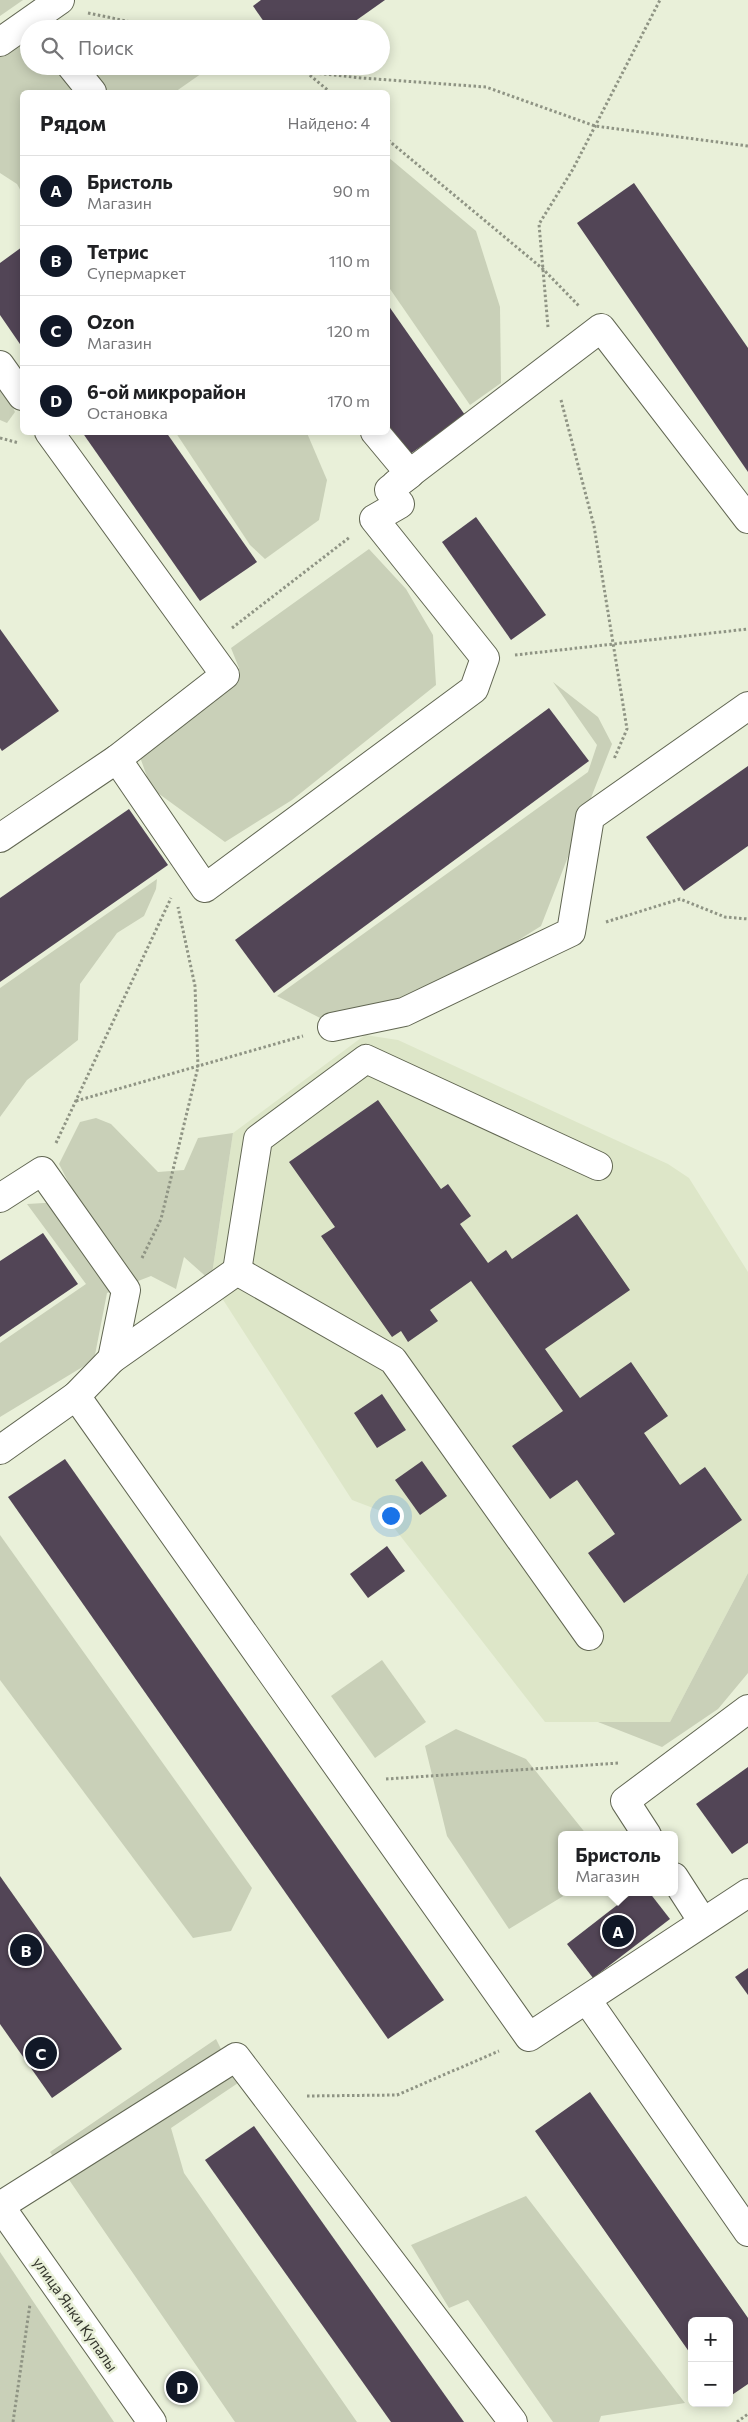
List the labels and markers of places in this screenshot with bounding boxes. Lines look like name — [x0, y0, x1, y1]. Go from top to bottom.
pin: A — [602, 1912, 634, 1950]
pin: B — [10, 1931, 42, 1969]
pin: C — [25, 2034, 57, 2072]
pin: D — [166, 2368, 198, 2406]

